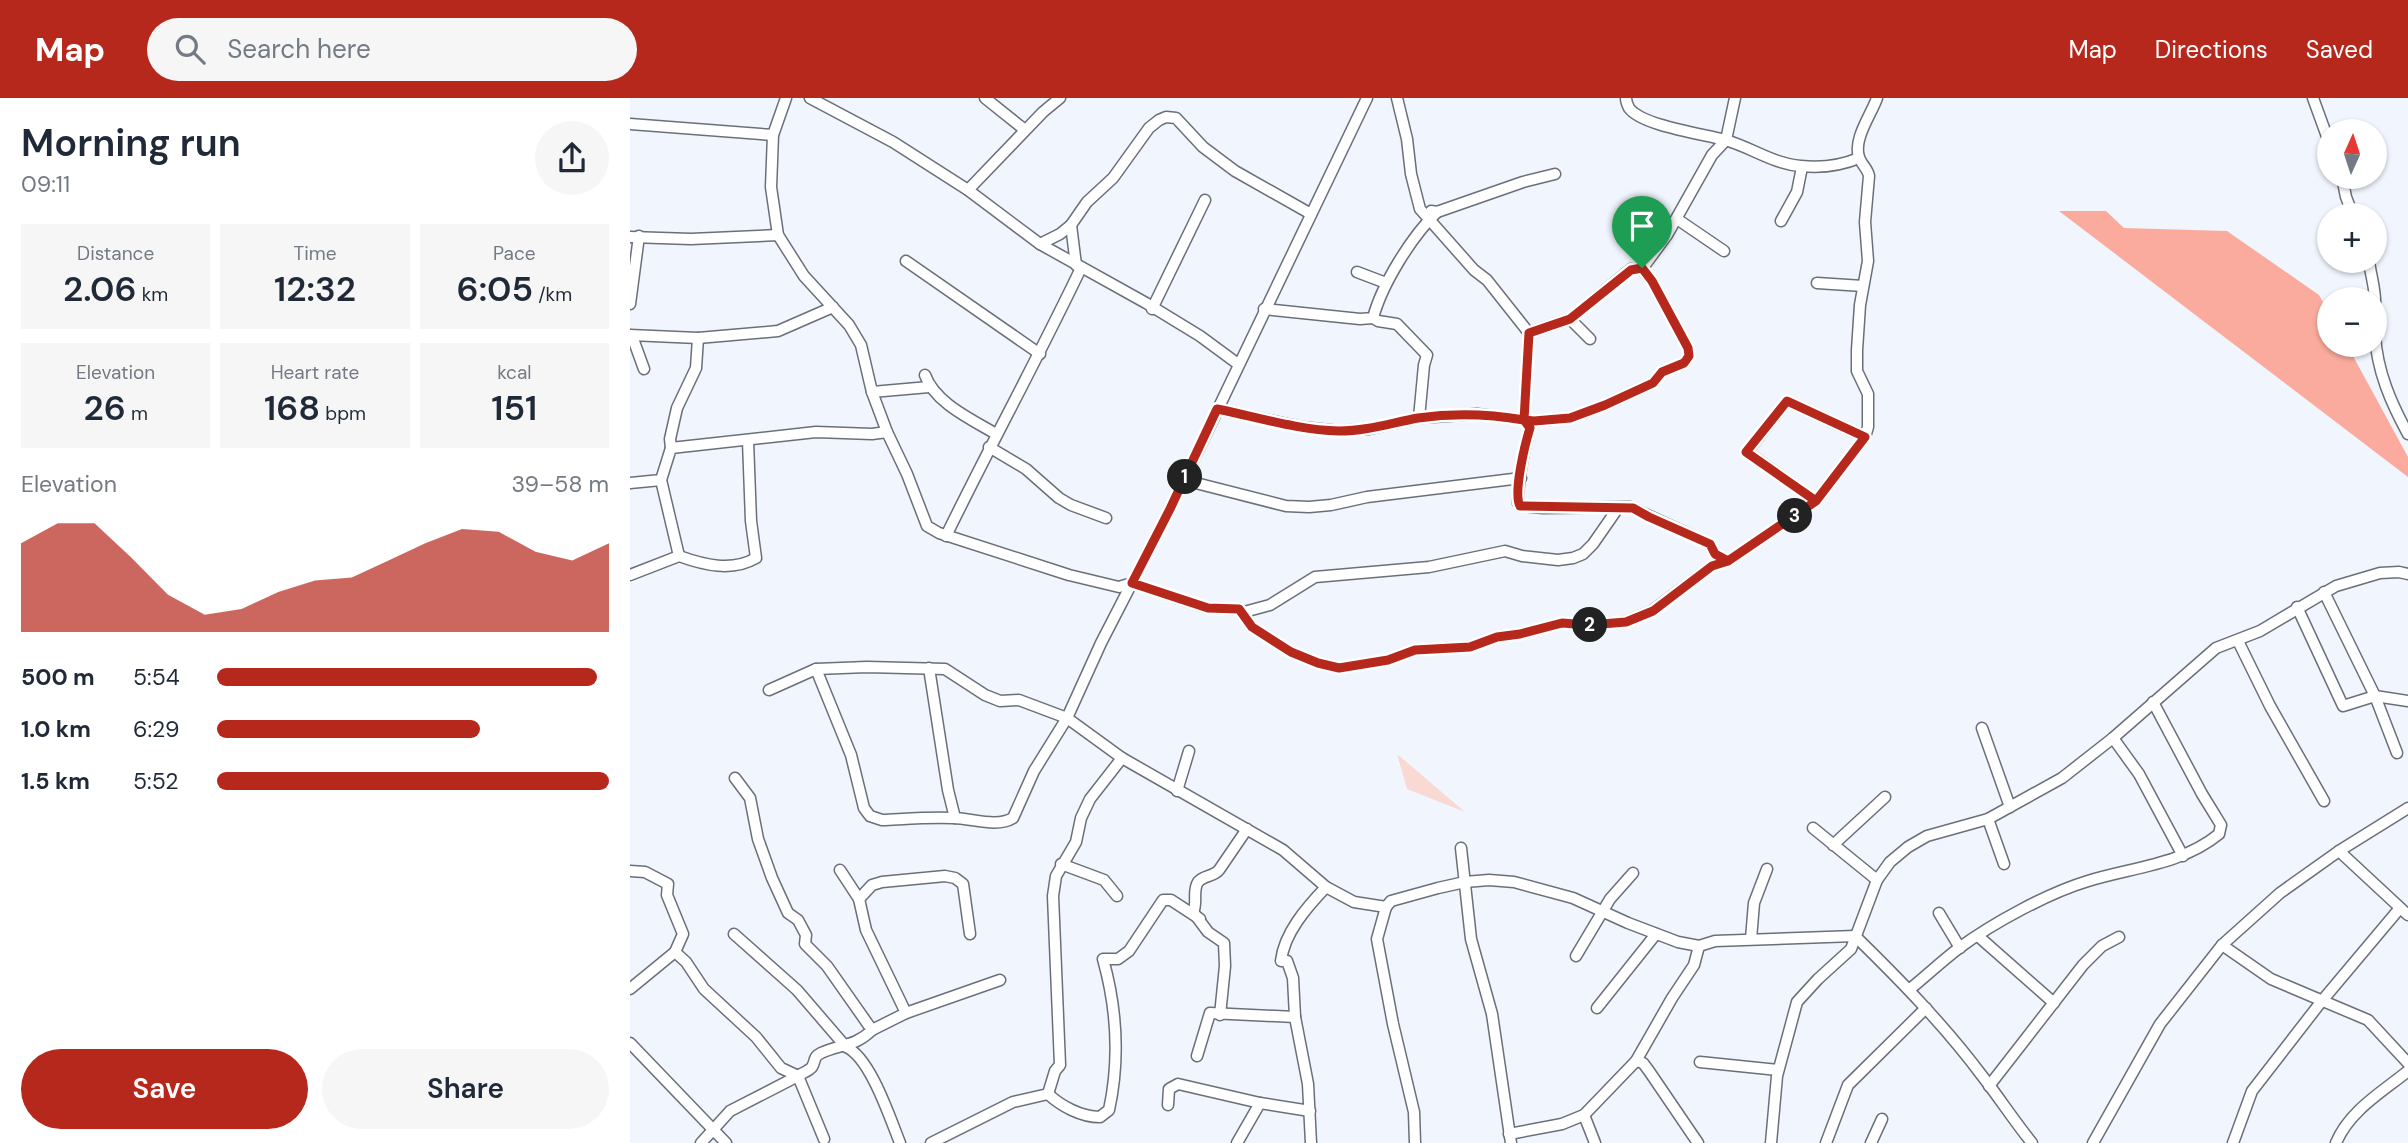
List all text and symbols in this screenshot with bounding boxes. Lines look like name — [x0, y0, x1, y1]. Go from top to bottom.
search box — [147, 18, 637, 81]
text: Map — [35, 28, 105, 71]
icon: search — [171, 30, 209, 68]
text: Search here — [227, 32, 371, 66]
text: Map — [2069, 34, 2117, 65]
text: Directions — [2155, 34, 2268, 65]
text: Saved — [2306, 34, 2373, 65]
text: Morning run — [21, 118, 241, 168]
north arrow — [2317, 119, 2387, 189]
map controls — [2317, 119, 2387, 357]
button: share — [535, 121, 609, 195]
text: 09:11 — [21, 169, 70, 199]
pin — [1612, 196, 1672, 268]
button: + — [2317, 203, 2387, 273]
icon: arrive — [1623, 207, 1661, 245]
text: Distance — [77, 241, 154, 266]
text: Time — [294, 241, 336, 266]
text: Pace — [493, 241, 536, 266]
text: 2.06 — [63, 266, 137, 312]
text: 12:32 — [274, 266, 356, 312]
text: 6:05 — [457, 266, 533, 312]
text: km — [137, 282, 168, 307]
text: /km — [533, 282, 572, 307]
button: − — [2317, 287, 2387, 357]
text: Elevation — [76, 360, 155, 385]
text: Heart rate — [271, 360, 359, 385]
text: kcal — [497, 360, 531, 385]
text: 26 — [83, 385, 126, 431]
text: 168 — [264, 385, 320, 431]
text: 151 — [491, 385, 537, 431]
text: m — [126, 401, 148, 426]
text: bpm — [320, 401, 366, 426]
pin: 1 — [1168, 460, 1202, 494]
text: 1 — [1181, 464, 1188, 489]
text: Elevation — [21, 469, 117, 499]
text: 39–58 m — [512, 469, 609, 499]
pin: 3 — [1778, 498, 1812, 534]
text: 3 — [1789, 503, 1800, 528]
pin: 2 — [1572, 608, 1608, 642]
text: 2 — [1584, 612, 1595, 637]
text: 500 m — [21, 662, 95, 692]
text: 5:54 — [133, 662, 180, 692]
text: 1.0 km — [21, 714, 91, 744]
text: 6:29 — [133, 714, 180, 744]
text: 1.5 km — [21, 766, 90, 796]
text: 5:52 — [133, 766, 179, 796]
button: Save — [21, 1049, 308, 1129]
button: Share — [322, 1049, 609, 1129]

